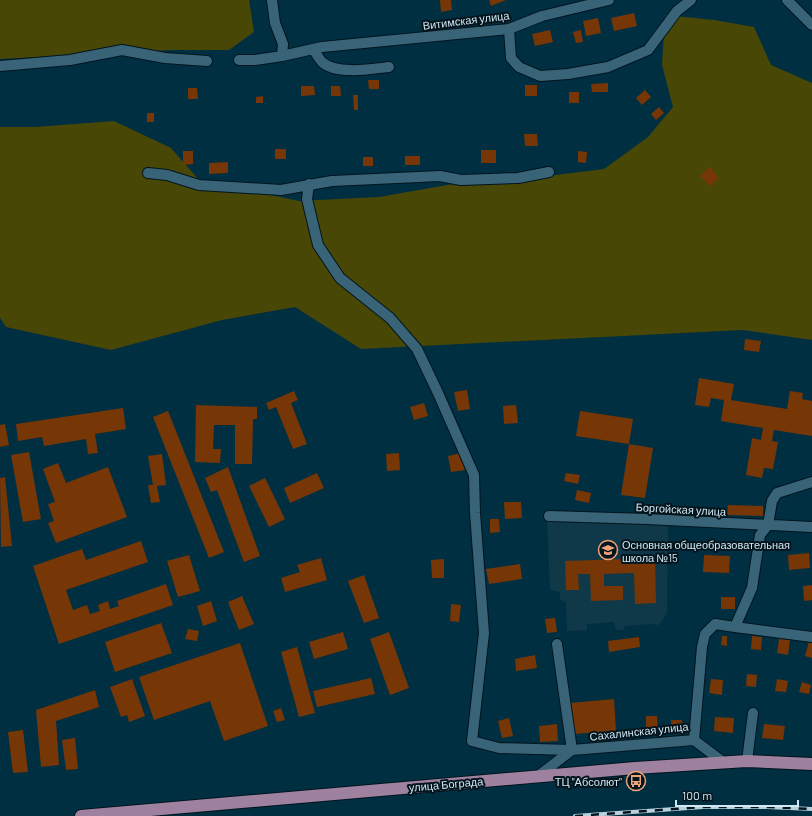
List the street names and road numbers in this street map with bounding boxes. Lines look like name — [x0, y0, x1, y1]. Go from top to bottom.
street label: Витимская улица — [422, 8, 511, 32]
street label: Боргойская улица — [635, 500, 727, 518]
street label: Сахалинская улица — [589, 719, 690, 743]
street label: улица Бограда — [408, 774, 485, 794]

